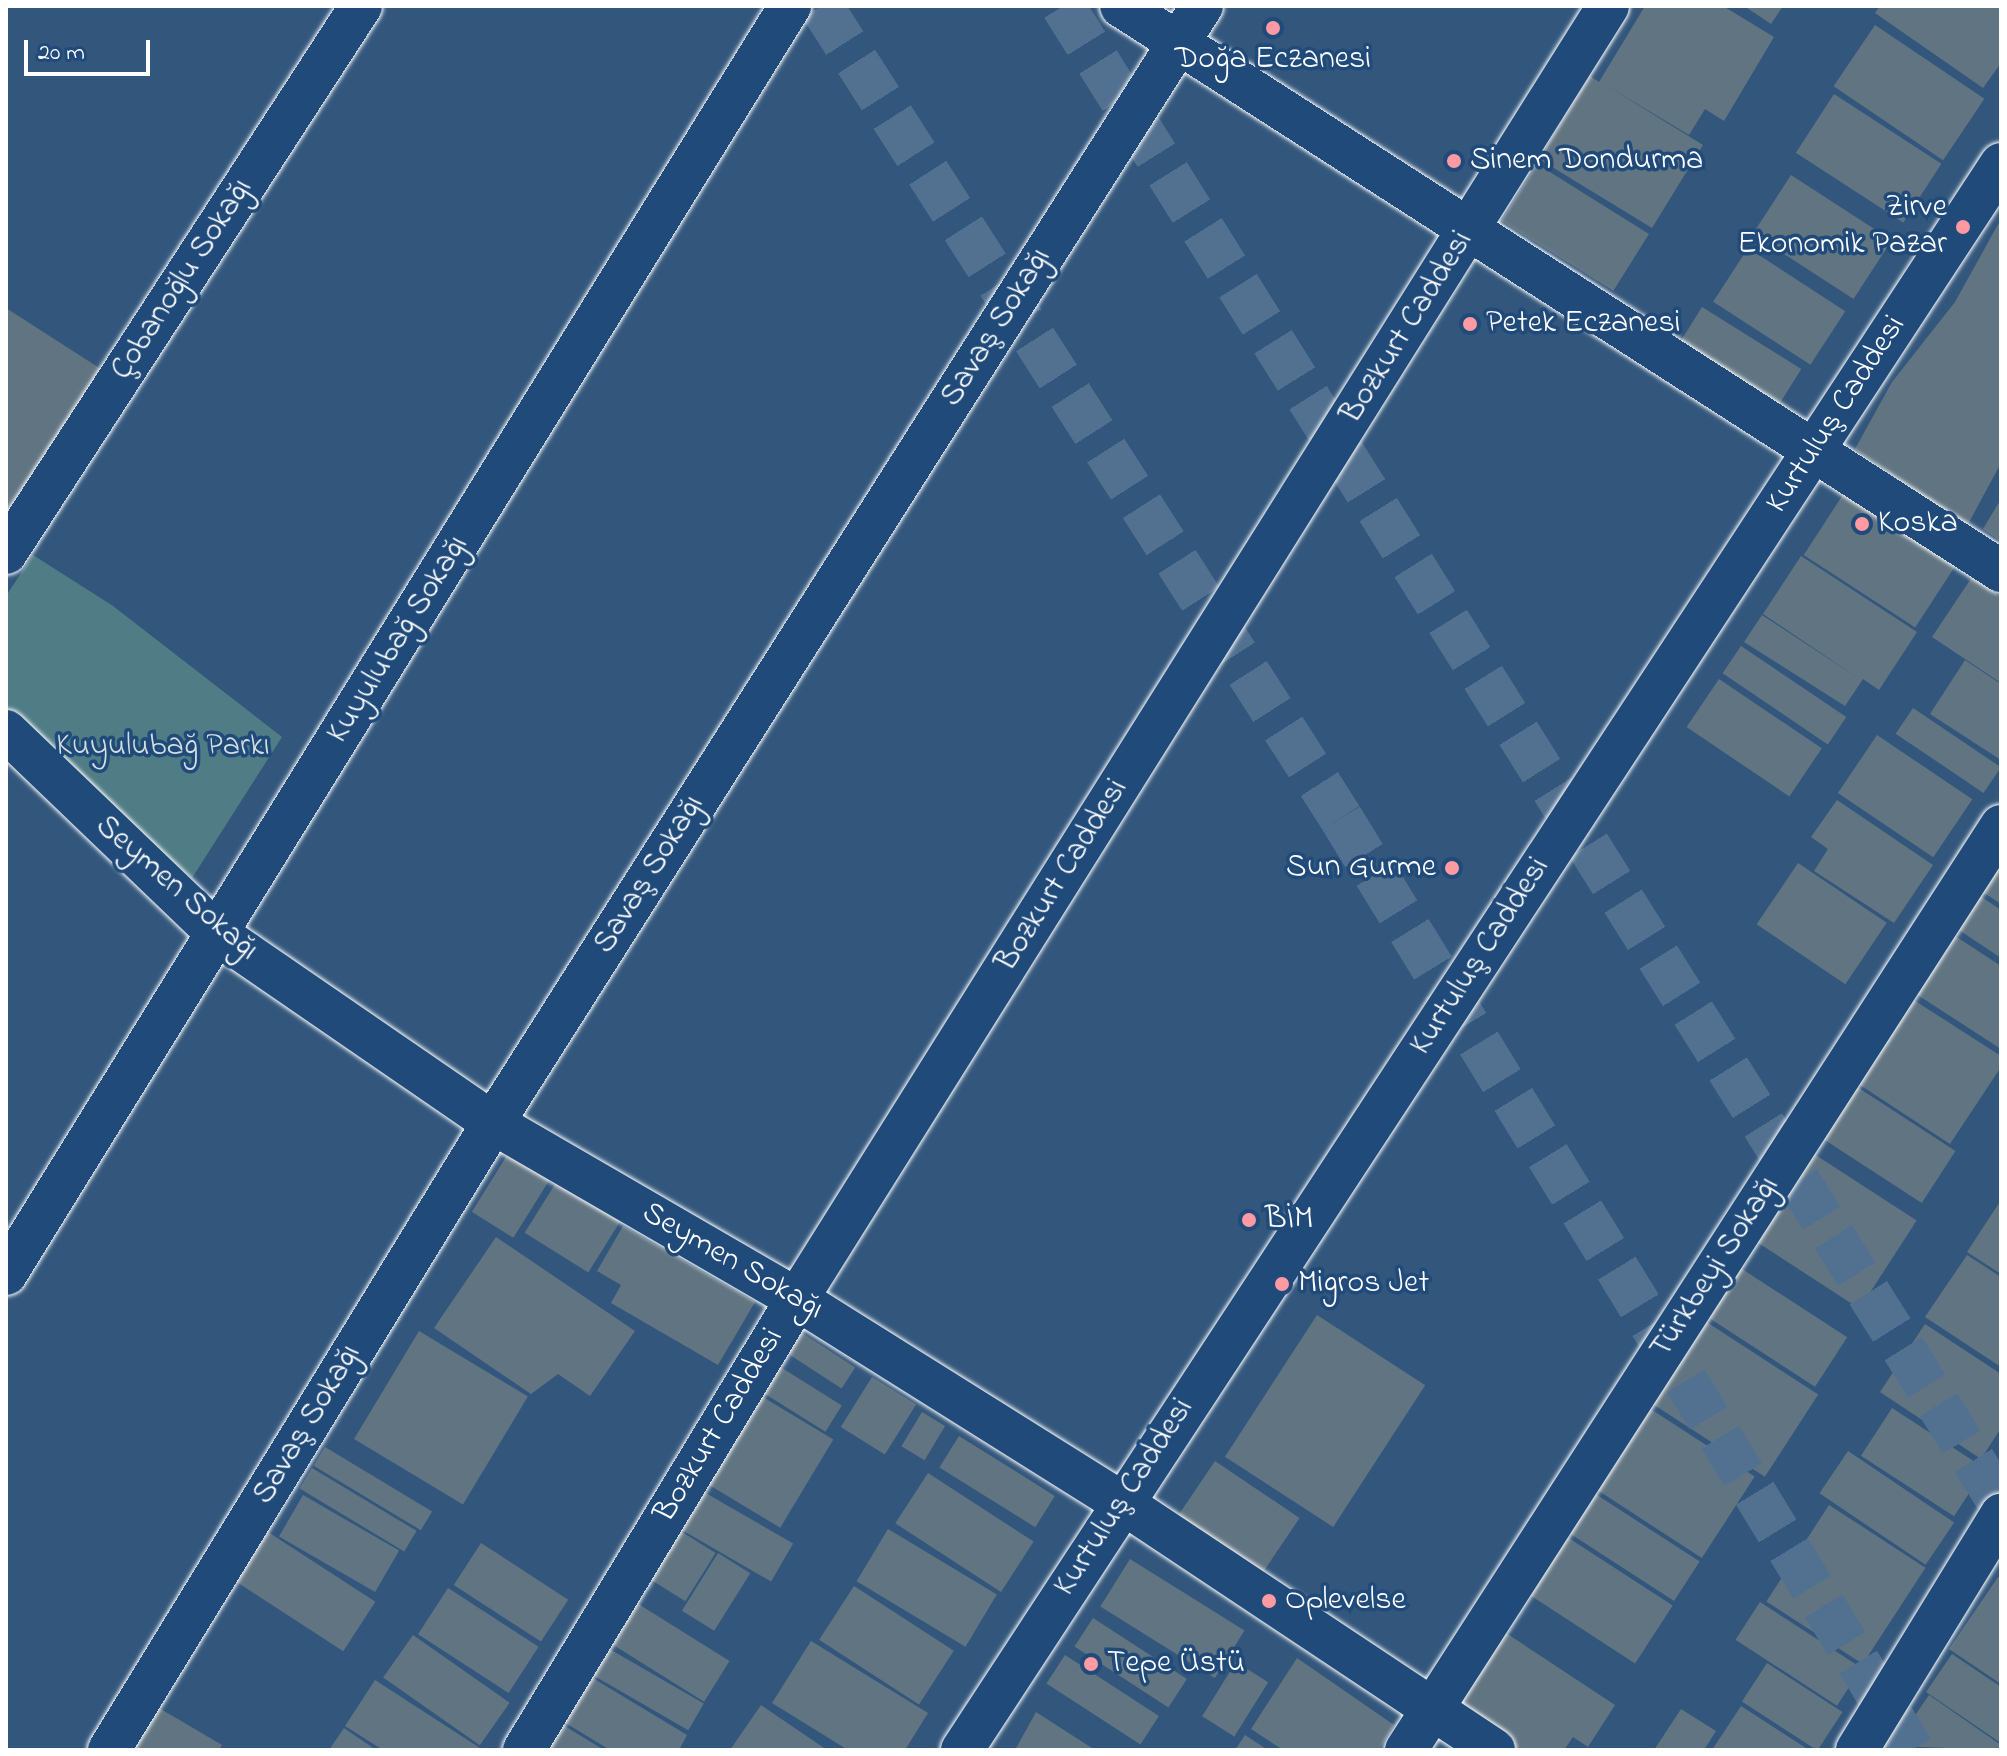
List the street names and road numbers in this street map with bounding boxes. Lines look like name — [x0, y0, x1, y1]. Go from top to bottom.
street label: Çobanoğlu Sokağı — [104, 172, 262, 388]
street label: Bozkurt Caddesi — [1334, 225, 1482, 431]
street label: Savaş Sokağı — [933, 242, 1061, 414]
street label: Kurtuluş Caddesi — [1759, 309, 1915, 521]
street label: Kuyulubağ Sokağı — [320, 529, 478, 751]
street label: Bozkurt Caddesi — [989, 773, 1137, 979]
street label: Savaş Sokağı — [586, 789, 714, 961]
street label: Seymen Sokağı — [87, 808, 265, 970]
street label: Kurtuluş Caddesi — [1403, 851, 1559, 1063]
street label: Türkbeyi Sokağı — [1643, 1170, 1789, 1366]
street label: Seymen Sokağı — [634, 1195, 830, 1329]
street label: Bozkurt Caddesi — [647, 1322, 793, 1530]
street label: Savaş Sokağı — [245, 1338, 371, 1512]
street label: Kurtuluş Caddesi — [1047, 1392, 1203, 1604]

